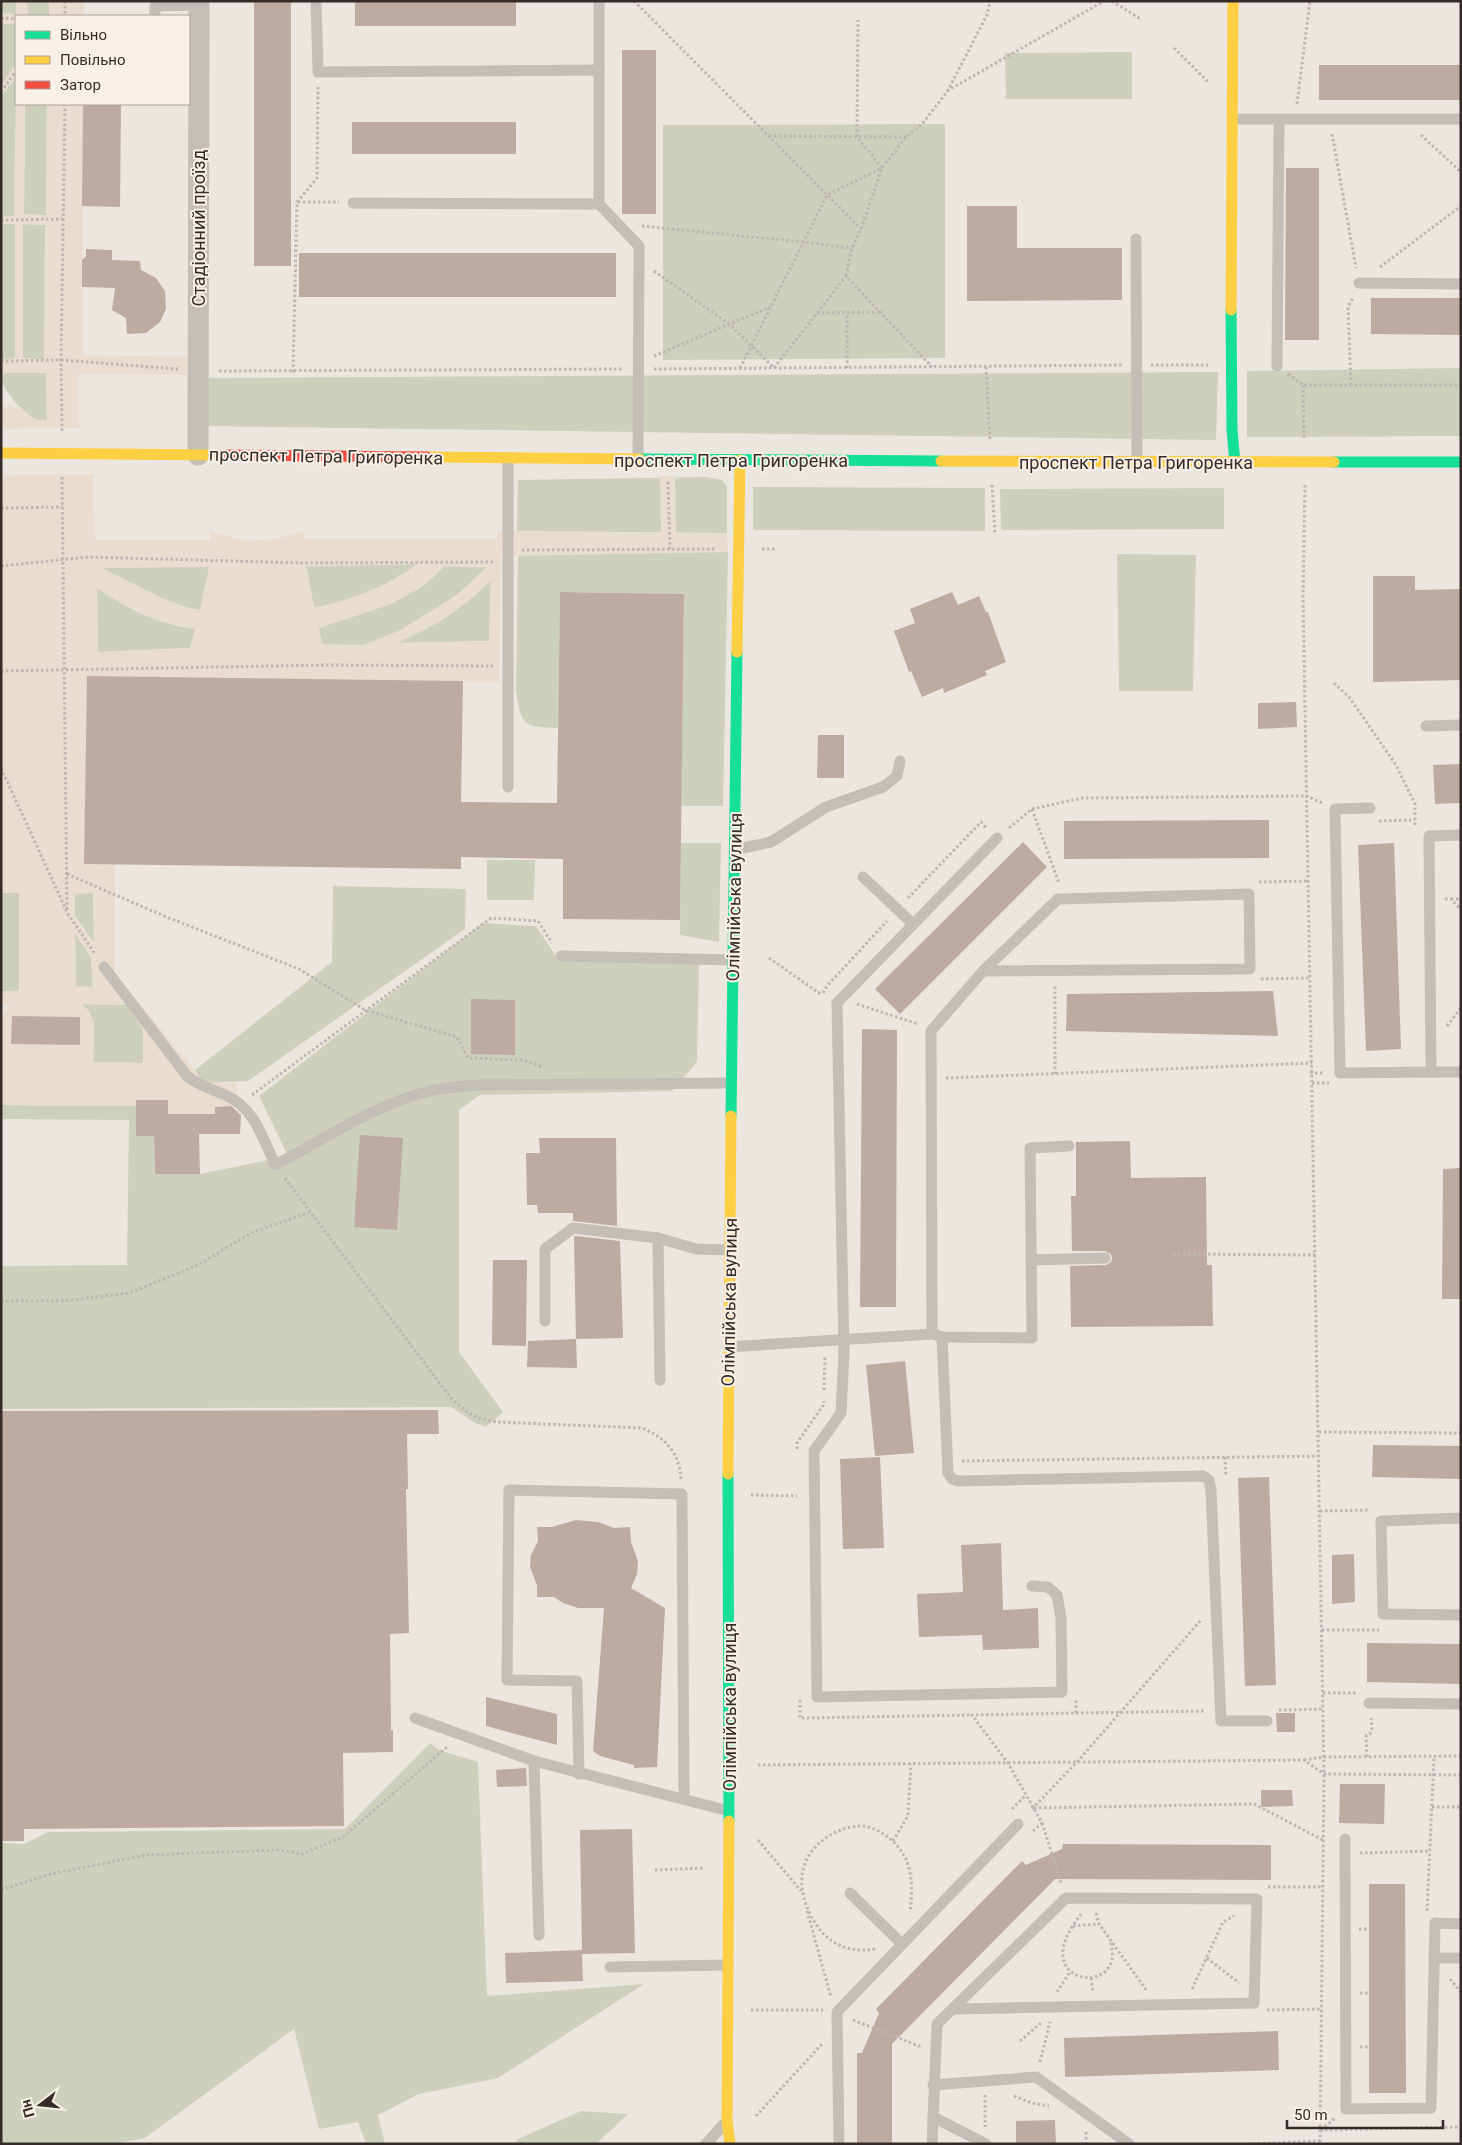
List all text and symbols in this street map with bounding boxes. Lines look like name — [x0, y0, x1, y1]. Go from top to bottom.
legend — [15, 15, 190, 105]
text: Вільно — [60, 26, 107, 44]
text: Повільно — [60, 51, 126, 69]
text: Затор — [60, 76, 101, 94]
street label: Стадіонний проїзд — [188, 149, 209, 306]
street label: проспект Петра Григоренка — [209, 443, 443, 469]
street label: проспект Петра Григоренка — [614, 450, 848, 471]
street label: проспект Петра Григоренка — [1019, 452, 1253, 473]
street label: Олімпійська вулиця — [722, 813, 746, 981]
street label: Олімпійська вулиця — [717, 1218, 741, 1386]
street label: Олімпійська вулиця — [719, 1623, 740, 1791]
north arrow — [15, 2080, 65, 2130]
text: Пн — [17, 2098, 38, 2119]
scale bar — [1287, 2098, 1443, 2130]
text: 50 m — [1294, 2106, 1328, 2124]

